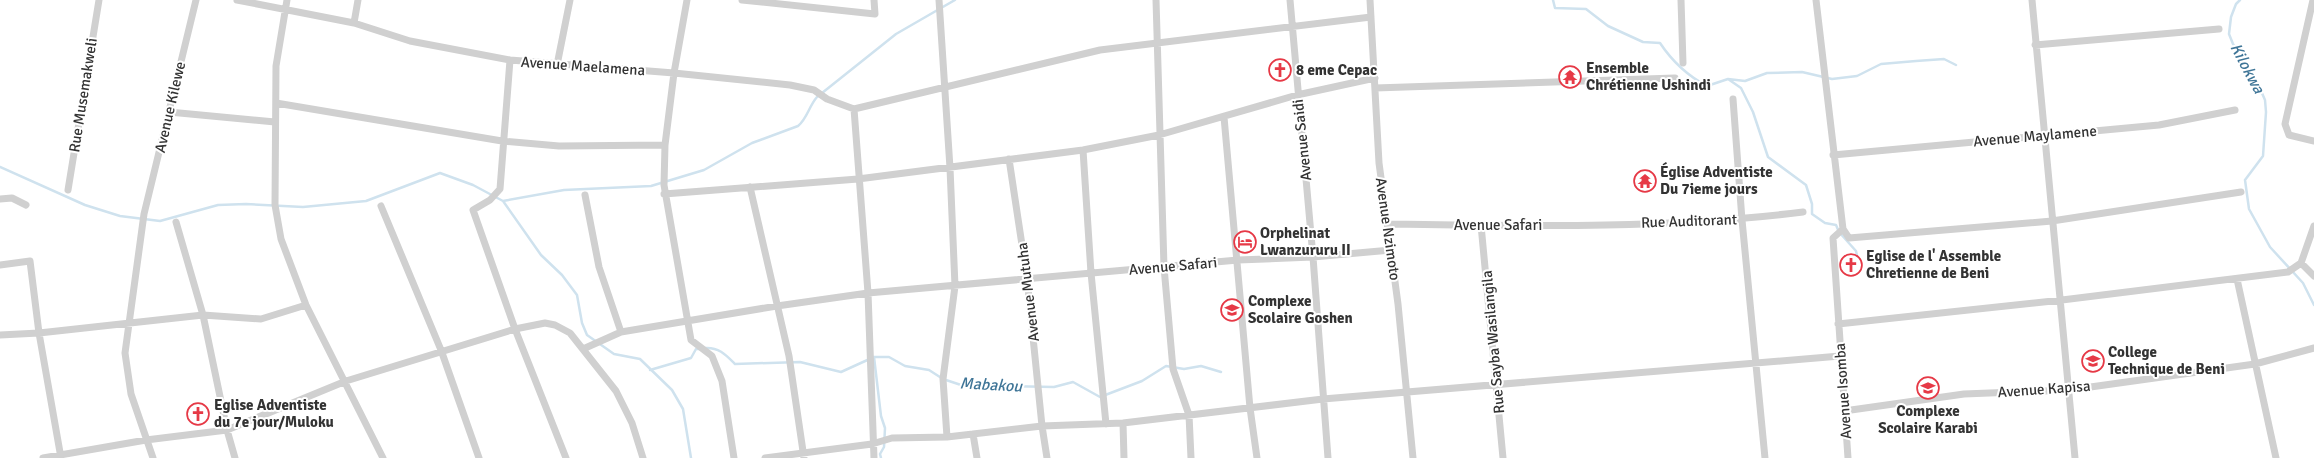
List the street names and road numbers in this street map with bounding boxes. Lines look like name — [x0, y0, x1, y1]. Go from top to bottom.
street label: Rue Musemakweli — [65, 36, 101, 154]
street label: Avenue Maelamena — [520, 53, 646, 79]
street label: Avenue Kilewe — [151, 60, 189, 154]
street label: Avenue Saidi — [1289, 98, 1315, 182]
street label: Avenue Maylamene — [1972, 122, 2098, 150]
street label: Avenue Nzimoto — [1372, 176, 1404, 282]
street label: Rue Auditorant — [1641, 210, 1737, 232]
street label: Avenue Safari — [1454, 216, 1542, 234]
street label: Avenue Mutuha — [1013, 241, 1043, 343]
street label: Avenue Safari — [1128, 253, 1218, 279]
street label: Rue Sayba Wasilangila — [1478, 270, 1508, 414]
street label: Avenue Isomba — [1831, 342, 1855, 440]
street label: Avenue Kapisa — [1997, 377, 2091, 401]

